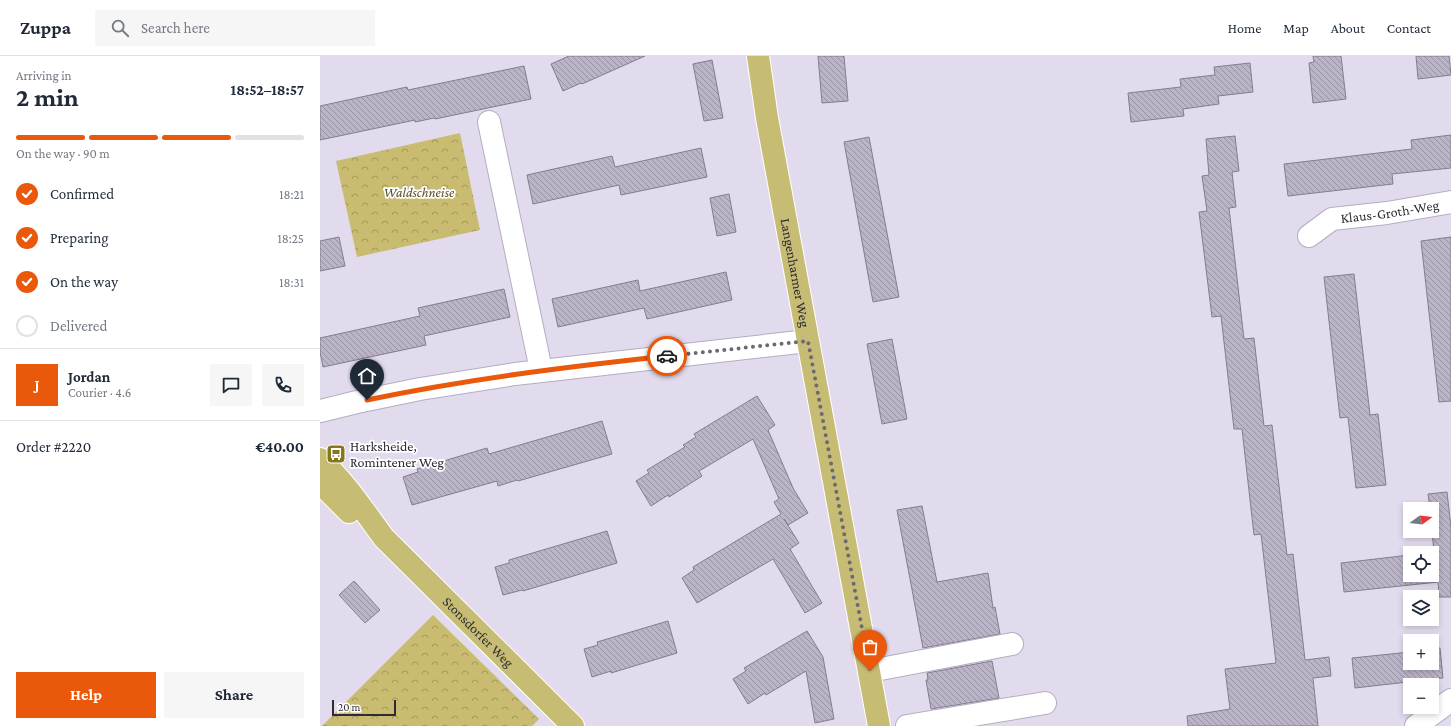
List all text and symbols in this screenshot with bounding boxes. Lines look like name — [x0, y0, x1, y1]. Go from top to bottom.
search box — [95, 10, 375, 46]
text: Zuppa — [20, 17, 71, 38]
icon: search — [109, 17, 131, 39]
text: Search here — [141, 20, 210, 36]
text: Home — [1228, 20, 1261, 36]
text: Map — [1283, 20, 1309, 36]
text: About — [1331, 20, 1365, 36]
text: Contact — [1387, 20, 1431, 36]
text: Arriving in — [16, 68, 72, 83]
text: 18:52–18:57 — [231, 82, 304, 98]
text: 2 min — [16, 83, 79, 112]
text: On the way · 90 m — [16, 146, 110, 161]
icon: check — [16, 183, 38, 205]
park label: Waldschneise — [384, 184, 455, 200]
text: Confirmed — [50, 186, 114, 202]
text: 18:21 — [279, 187, 304, 202]
street label: Klaus-Groth-Weg — [1340, 196, 1440, 226]
street label: Langenharmer Weg — [778, 217, 813, 329]
icon: check — [16, 227, 38, 249]
text: Preparing — [50, 230, 109, 246]
text: 18:25 — [277, 231, 304, 246]
icon: check — [16, 271, 38, 293]
text: On the way — [50, 274, 118, 290]
text: 18:31 — [279, 275, 304, 290]
text: Delivered — [50, 318, 107, 334]
courier — [647, 336, 687, 376]
icon: car — [656, 345, 678, 367]
pin — [350, 359, 384, 400]
button: chat — [210, 364, 252, 406]
button: phone — [262, 364, 304, 406]
icon: home — [356, 365, 378, 387]
text: Jordan — [68, 369, 110, 385]
text: J — [34, 377, 40, 393]
text: Courier · 4.6 — [68, 385, 131, 400]
place label: Harksheide, Romintener Weg — [350, 438, 444, 470]
text: Order #2220 — [16, 439, 91, 455]
text: €40.00 — [255, 439, 304, 455]
bus stop icon: Harksheide, Romintener Weg — [325, 443, 347, 465]
north arrow — [1403, 502, 1439, 538]
map controls — [1403, 502, 1439, 714]
button: locate — [1403, 546, 1439, 582]
button: layers — [1403, 590, 1439, 626]
street label: Stonsdorfer Weg — [440, 593, 517, 671]
pin — [853, 630, 887, 671]
button: + — [1403, 634, 1439, 670]
icon: bag — [859, 636, 881, 658]
button: Help — [16, 672, 156, 718]
button: Share — [164, 672, 304, 718]
button: − — [1403, 678, 1439, 714]
scale bar — [332, 698, 396, 717]
text: 20 m — [338, 701, 360, 713]

